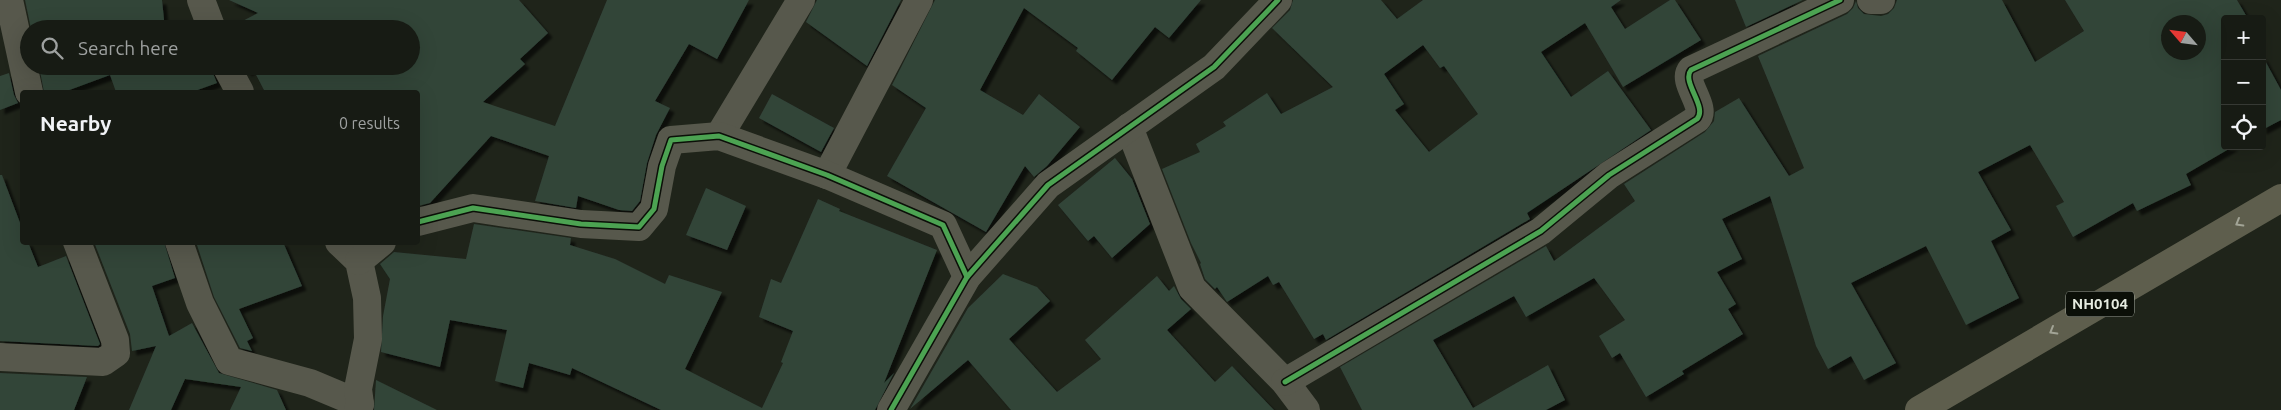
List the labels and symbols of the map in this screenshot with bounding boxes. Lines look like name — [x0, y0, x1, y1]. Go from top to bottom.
north arrow — [2161, 15, 2206, 60]
one-way arrow — [2235, 216, 2244, 226]
road number: NH0104 — [2066, 292, 2134, 316]
one-way arrow — [2050, 325, 2059, 335]

